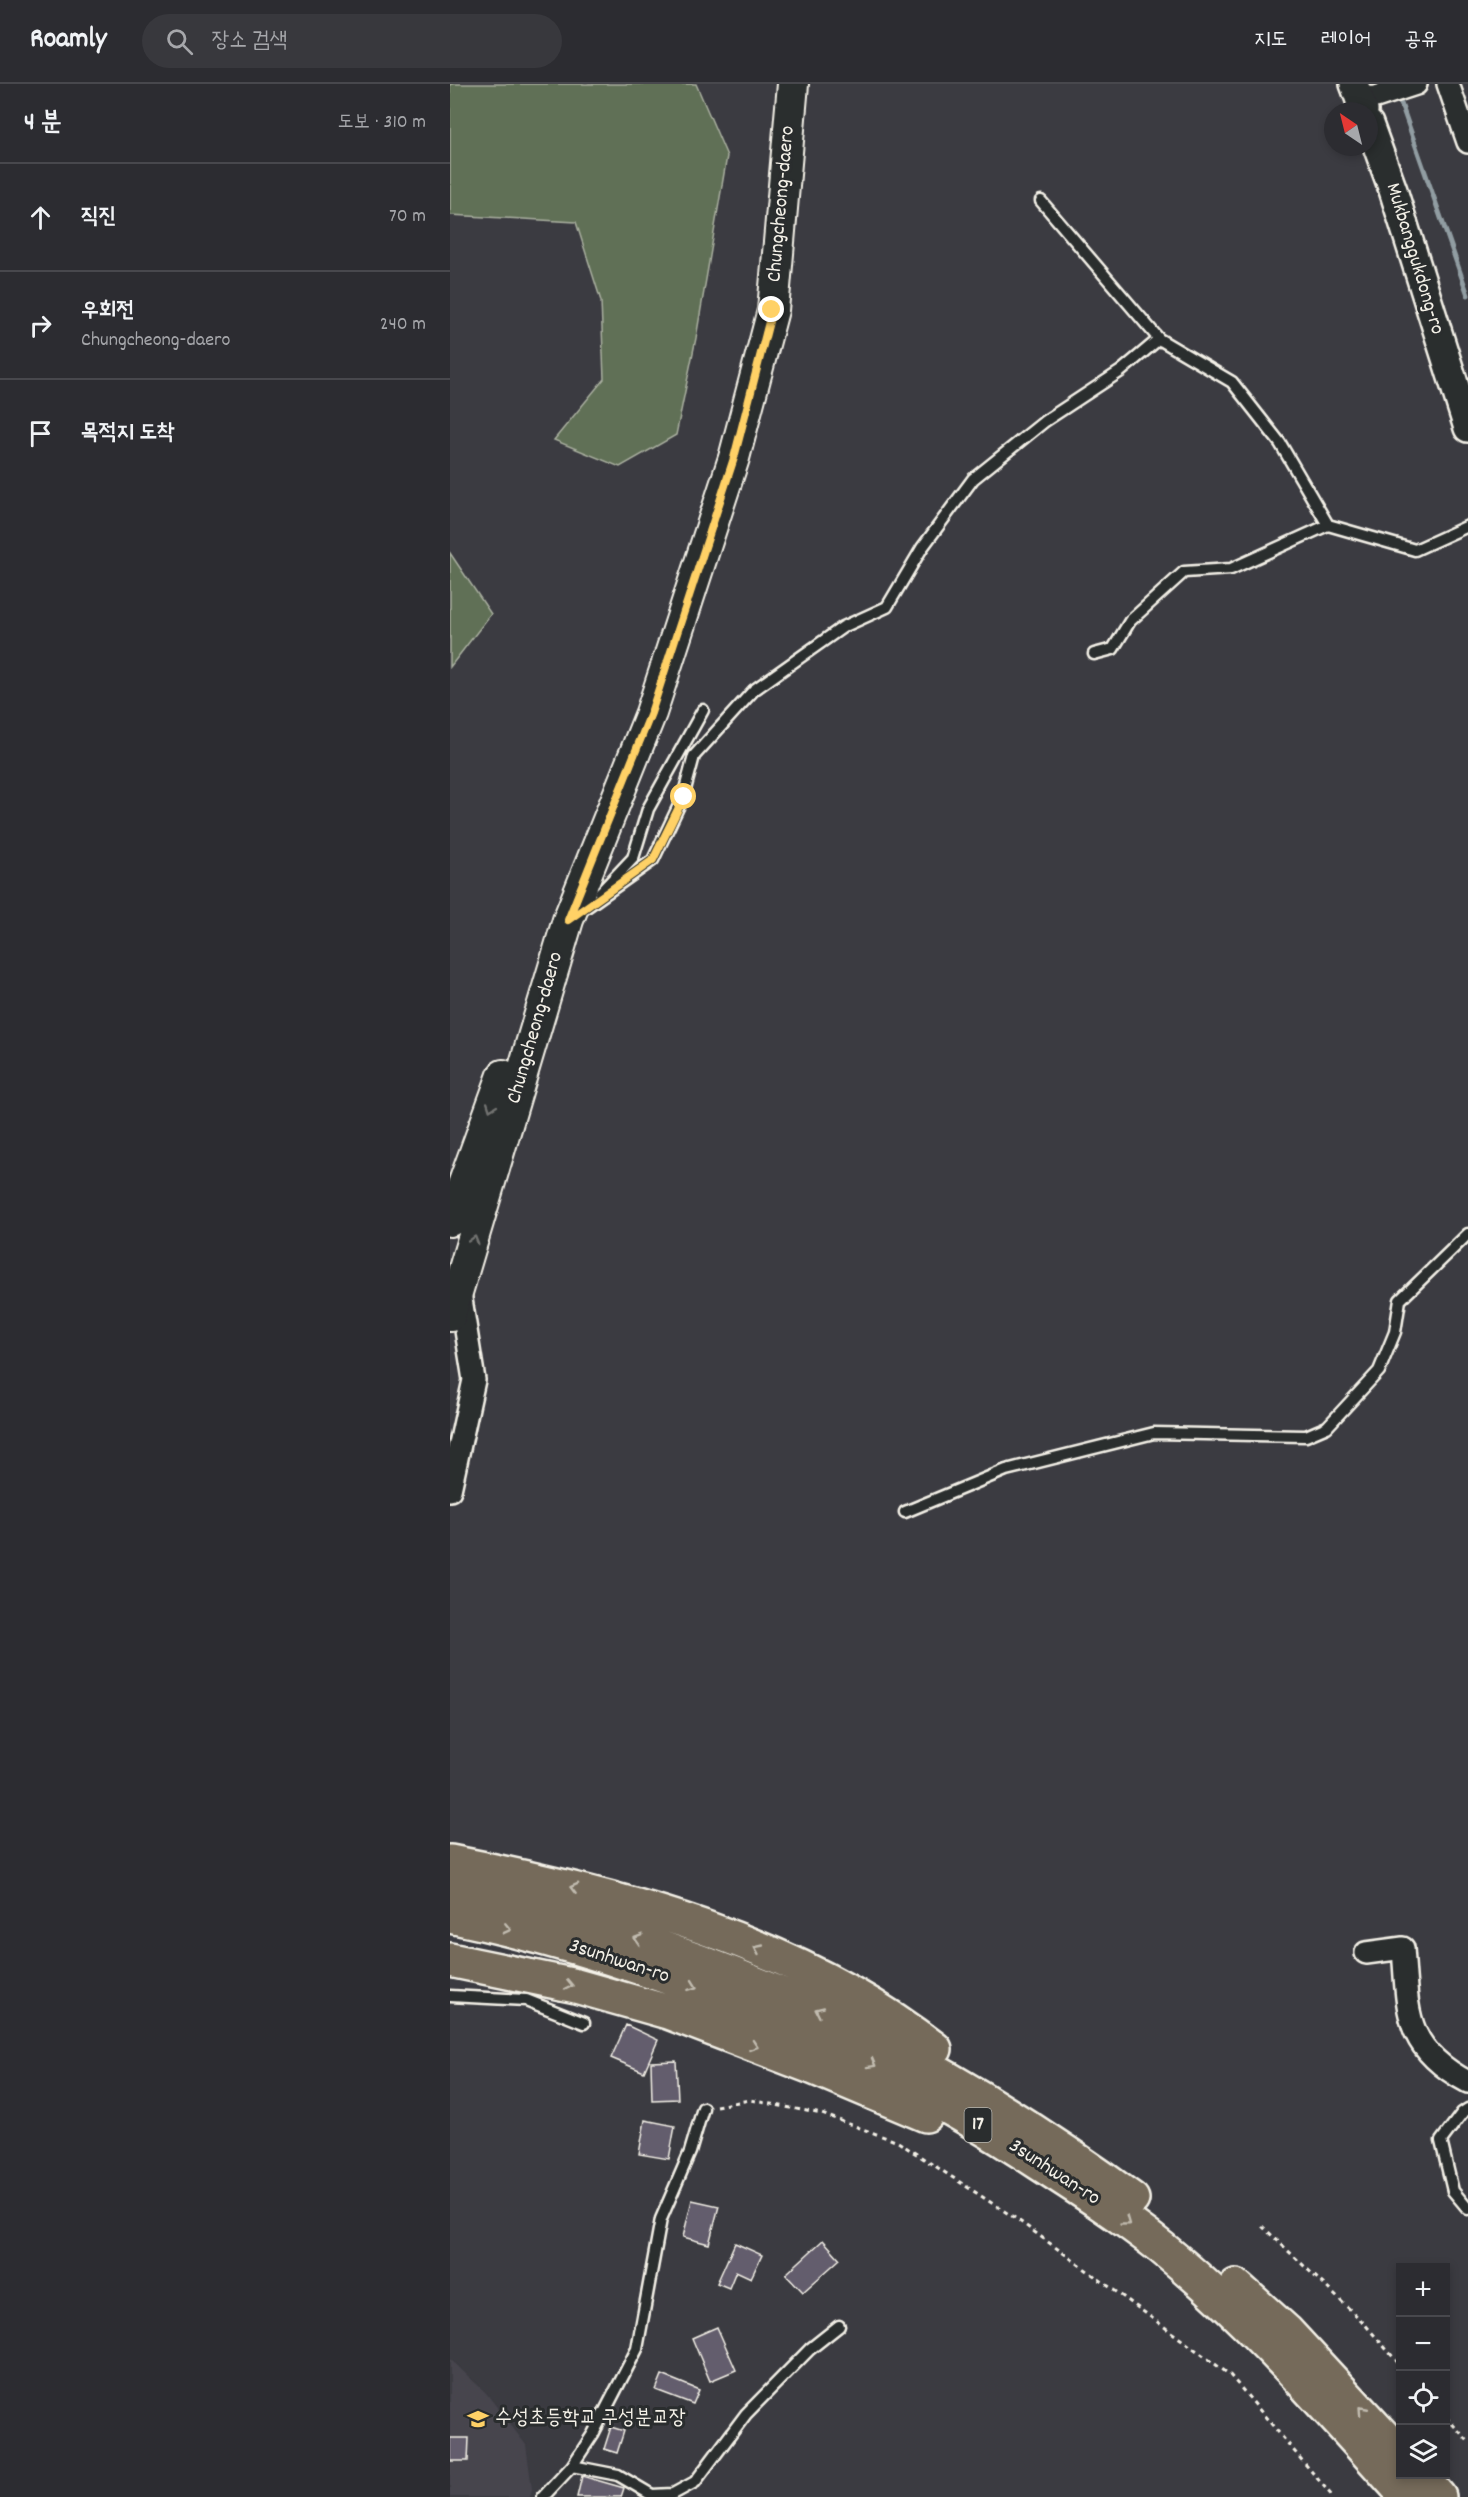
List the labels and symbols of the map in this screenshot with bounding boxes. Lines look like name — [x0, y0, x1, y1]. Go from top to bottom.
north arrow — [1324, 102, 1378, 156]
street label: Chungcheong-daero — [760, 125, 804, 283]
street label: Mukbanggukdong-ro — [1377, 179, 1451, 339]
route end — [758, 296, 784, 322]
route start — [670, 783, 696, 809]
street label: Chungcheong-daero — [500, 949, 572, 1107]
one-way arrow — [486, 1102, 499, 1112]
one-way arrow — [467, 1235, 479, 1246]
one-way arrow — [569, 1882, 579, 1895]
one-way arrow — [502, 1922, 512, 1935]
street label: 3sunhwan-ro — [565, 1932, 673, 1992]
one-way arrow — [633, 1934, 644, 1946]
one-way arrow — [754, 1945, 765, 1957]
one-way arrow — [564, 1978, 574, 1991]
one-way arrow — [687, 1979, 698, 1991]
one-way arrow — [815, 2006, 826, 2018]
one-way arrow — [748, 2039, 758, 2052]
one-way arrow — [866, 2057, 876, 2068]
road number: 17 — [964, 2108, 992, 2142]
street label: 3sunhwan-ro — [1002, 2132, 1106, 2214]
one-way arrow — [1120, 2215, 1131, 2226]
place label: 수성초등학교 구성분교장 — [495, 2404, 686, 2434]
one-way arrow — [1358, 2406, 1369, 2417]
school or university icon: 수성초등학교 구성분교장 — [466, 2407, 490, 2431]

